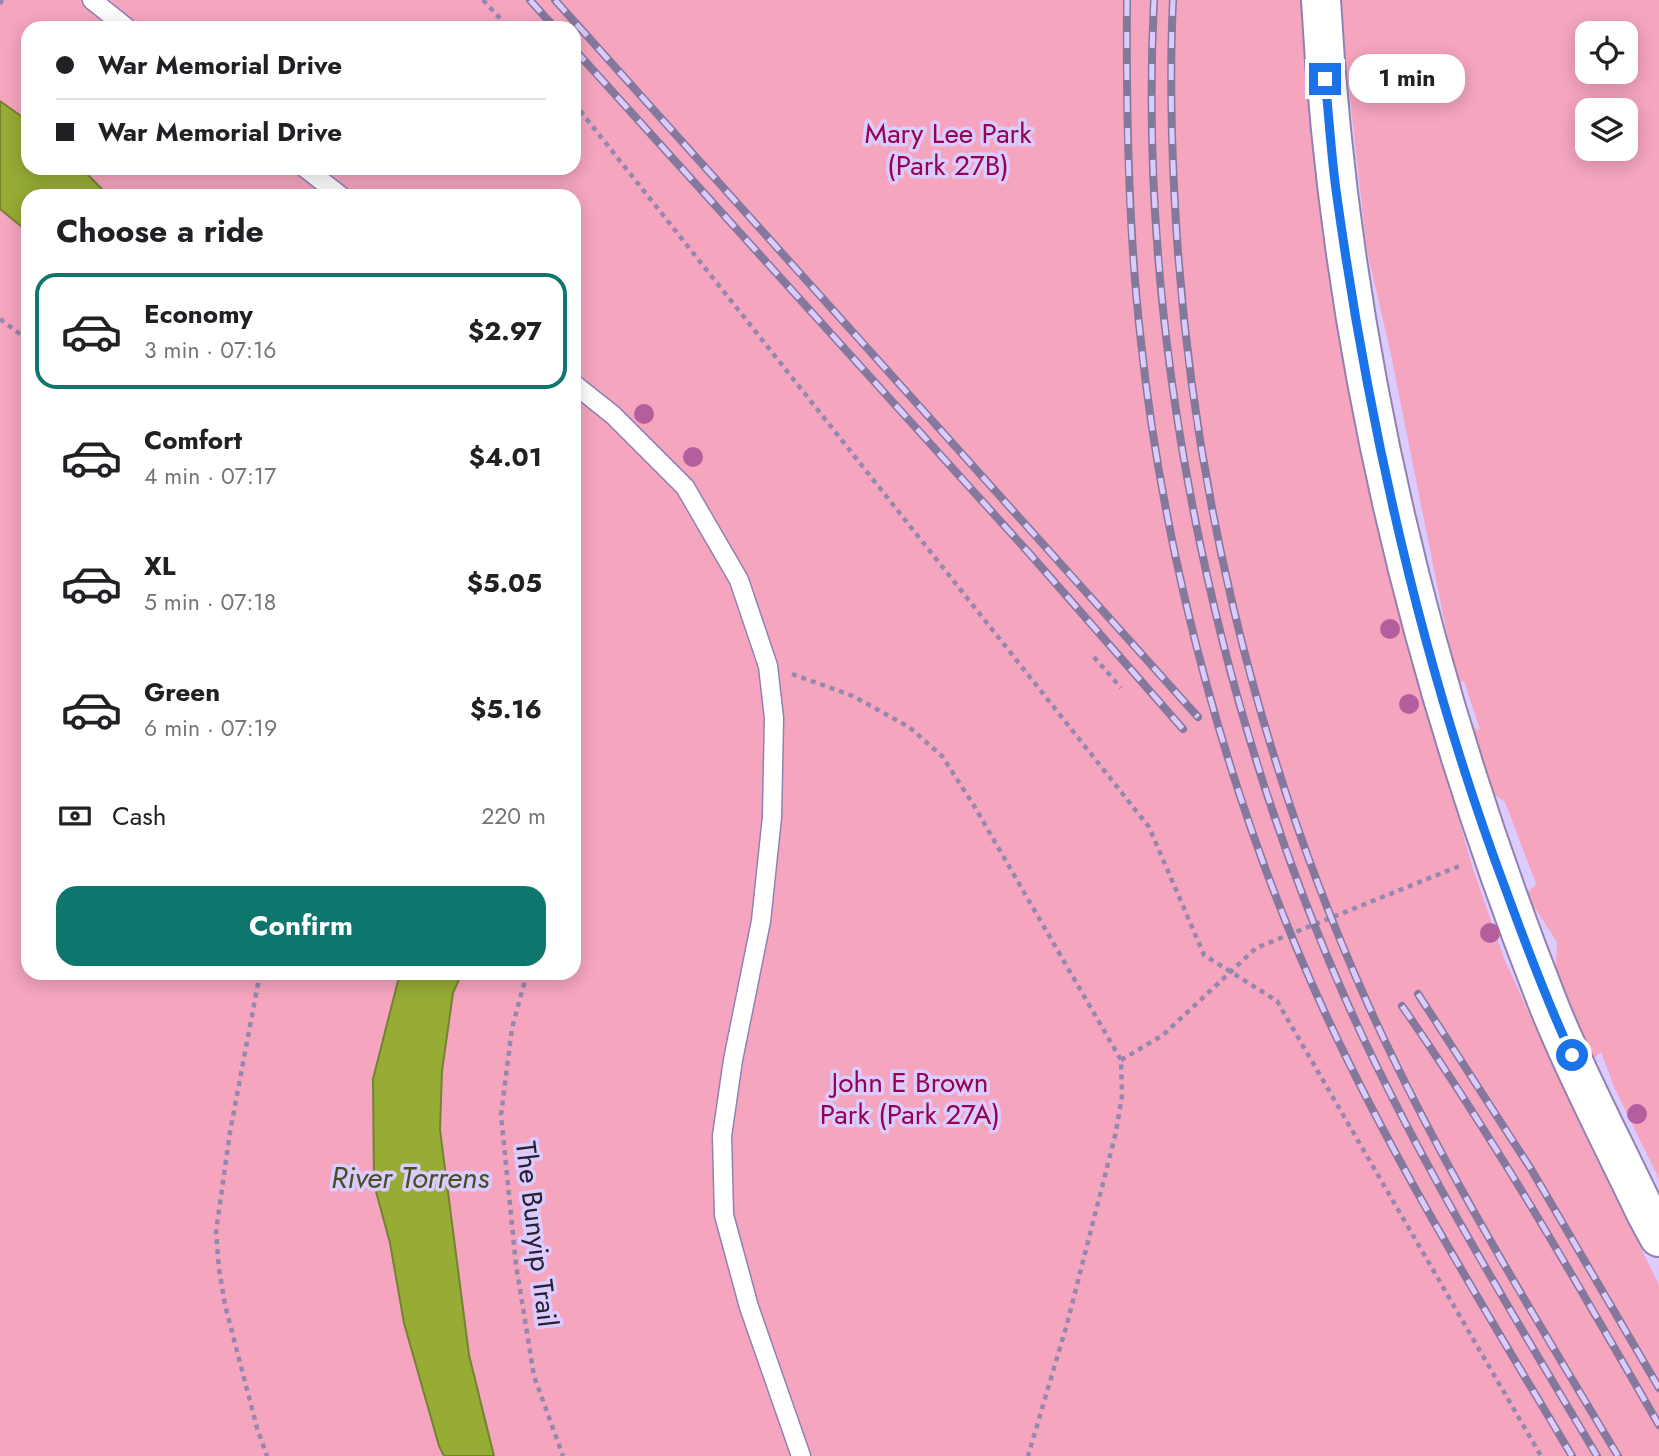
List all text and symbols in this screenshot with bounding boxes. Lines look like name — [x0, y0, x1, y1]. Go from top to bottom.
map controls — [1575, 21, 1638, 161]
button: locate — [1575, 21, 1638, 84]
text: War Memorial Drive — [98, 46, 342, 84]
callout: 1 min — [1350, 55, 1465, 104]
text: 1 min — [1378, 61, 1436, 95]
route end — [1309, 63, 1341, 95]
button: layers — [1575, 98, 1638, 161]
text: War Memorial Drive — [98, 113, 342, 151]
park label: Mary Lee Park (Park 27B) — [864, 113, 1032, 186]
text: Choose a ride — [56, 208, 264, 254]
text: Economy — [144, 295, 253, 333]
icon: car — [60, 300, 123, 363]
text: $2.97 — [468, 312, 542, 350]
text: 3 min · 07:16 — [144, 333, 277, 367]
text: Comfort — [144, 421, 242, 459]
icon: car — [60, 426, 123, 489]
text: $4.01 — [469, 438, 542, 476]
text: 4 min · 07:17 — [144, 459, 276, 493]
text: XL — [144, 547, 176, 585]
icon: car — [60, 552, 123, 615]
text: $5.05 — [467, 564, 542, 602]
text: 5 min · 07:18 — [144, 585, 276, 619]
text: Green — [144, 673, 220, 711]
icon: car — [60, 678, 123, 741]
text: $5.16 — [470, 690, 542, 728]
text: 6 min · 07:19 — [144, 711, 277, 745]
icon: cash — [56, 797, 94, 835]
text: Cash — [112, 797, 166, 835]
text: 220 m — [481, 799, 546, 833]
button: Confirm — [56, 886, 546, 966]
route start — [1556, 1039, 1588, 1071]
park label: John E Brown Park (Park 27A) — [820, 1062, 1000, 1135]
street label: The Bunyip Trail — [505, 1139, 568, 1329]
water label: River Torrens — [331, 1156, 489, 1199]

